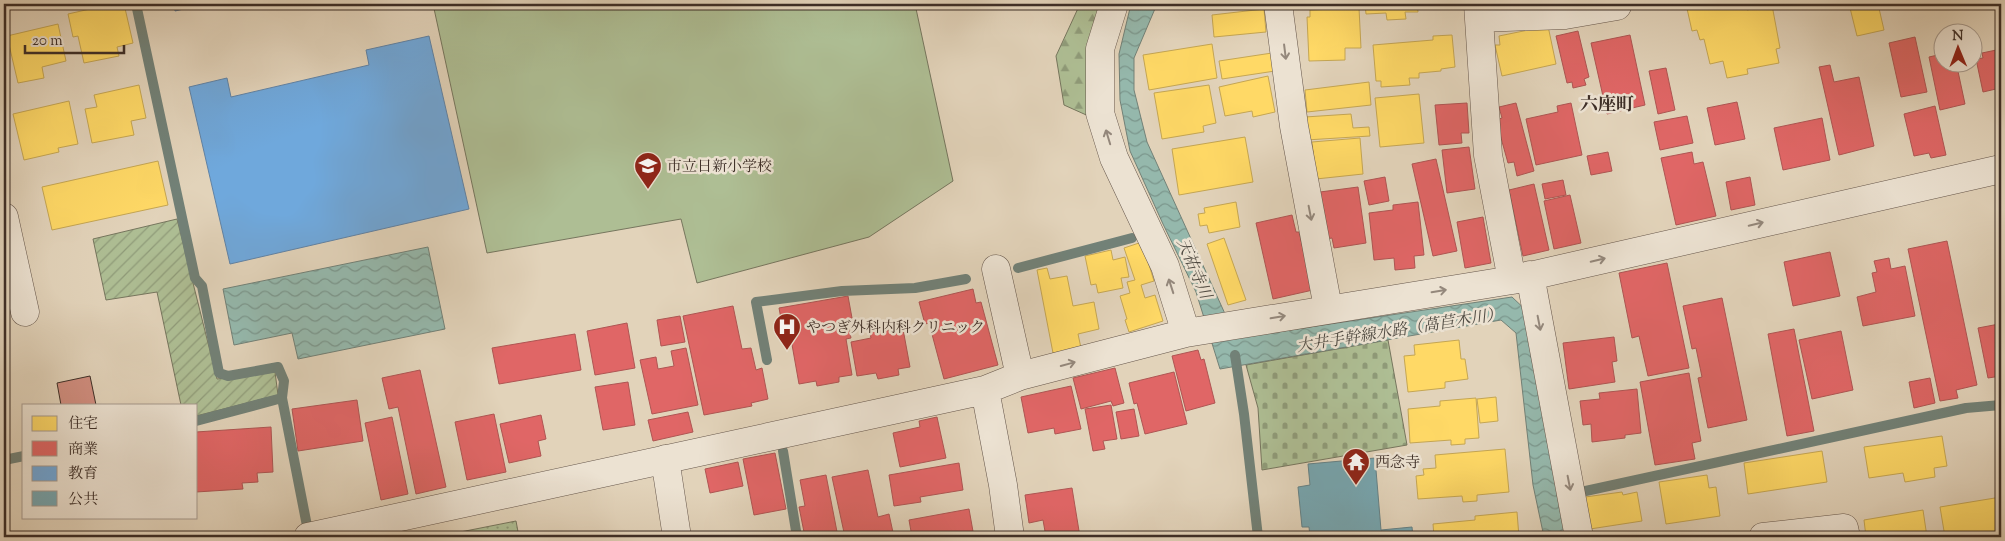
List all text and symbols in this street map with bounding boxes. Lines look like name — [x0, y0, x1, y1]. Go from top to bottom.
scale bar — [25, 22, 124, 54]
north arrow — [1932, 22, 1982, 72]
text: N — [1952, 27, 1964, 47]
text: 20 m — [32, 31, 63, 52]
one-way arrow — [1280, 44, 1290, 60]
district label: 六座町 — [1580, 93, 1634, 119]
one-way arrow — [1102, 129, 1112, 145]
school or university icon: 市立日新小学校 — [633, 151, 663, 190]
place label: 市立日新小学校 — [667, 157, 772, 178]
one-way arrow — [1306, 204, 1316, 220]
one-way arrow — [1748, 219, 1764, 228]
water label: 天祐寺川 — [1170, 235, 1217, 305]
one-way arrow — [1589, 255, 1605, 264]
one-way arrow — [1166, 279, 1175, 295]
one-way arrow — [1430, 286, 1446, 296]
water label: 大井手幹線水路（萵苣木川） — [1295, 304, 1504, 359]
hospital icon: やつぎ外科内科クリニック — [772, 312, 802, 351]
one-way arrow — [1270, 312, 1286, 322]
one-way arrow — [1535, 314, 1545, 330]
place label: やつぎ外科内科クリニック — [806, 318, 985, 339]
one-way arrow — [1059, 358, 1075, 368]
legend — [22, 404, 198, 518]
text: 住宅 — [68, 414, 98, 435]
text: 商業 — [68, 440, 98, 461]
temple icon: 西念寺 — [1341, 447, 1371, 486]
place label: 西念寺 — [1375, 453, 1420, 474]
text: 教育 — [68, 464, 98, 485]
one-way arrow — [1565, 474, 1574, 490]
text: 公共 — [68, 490, 98, 511]

